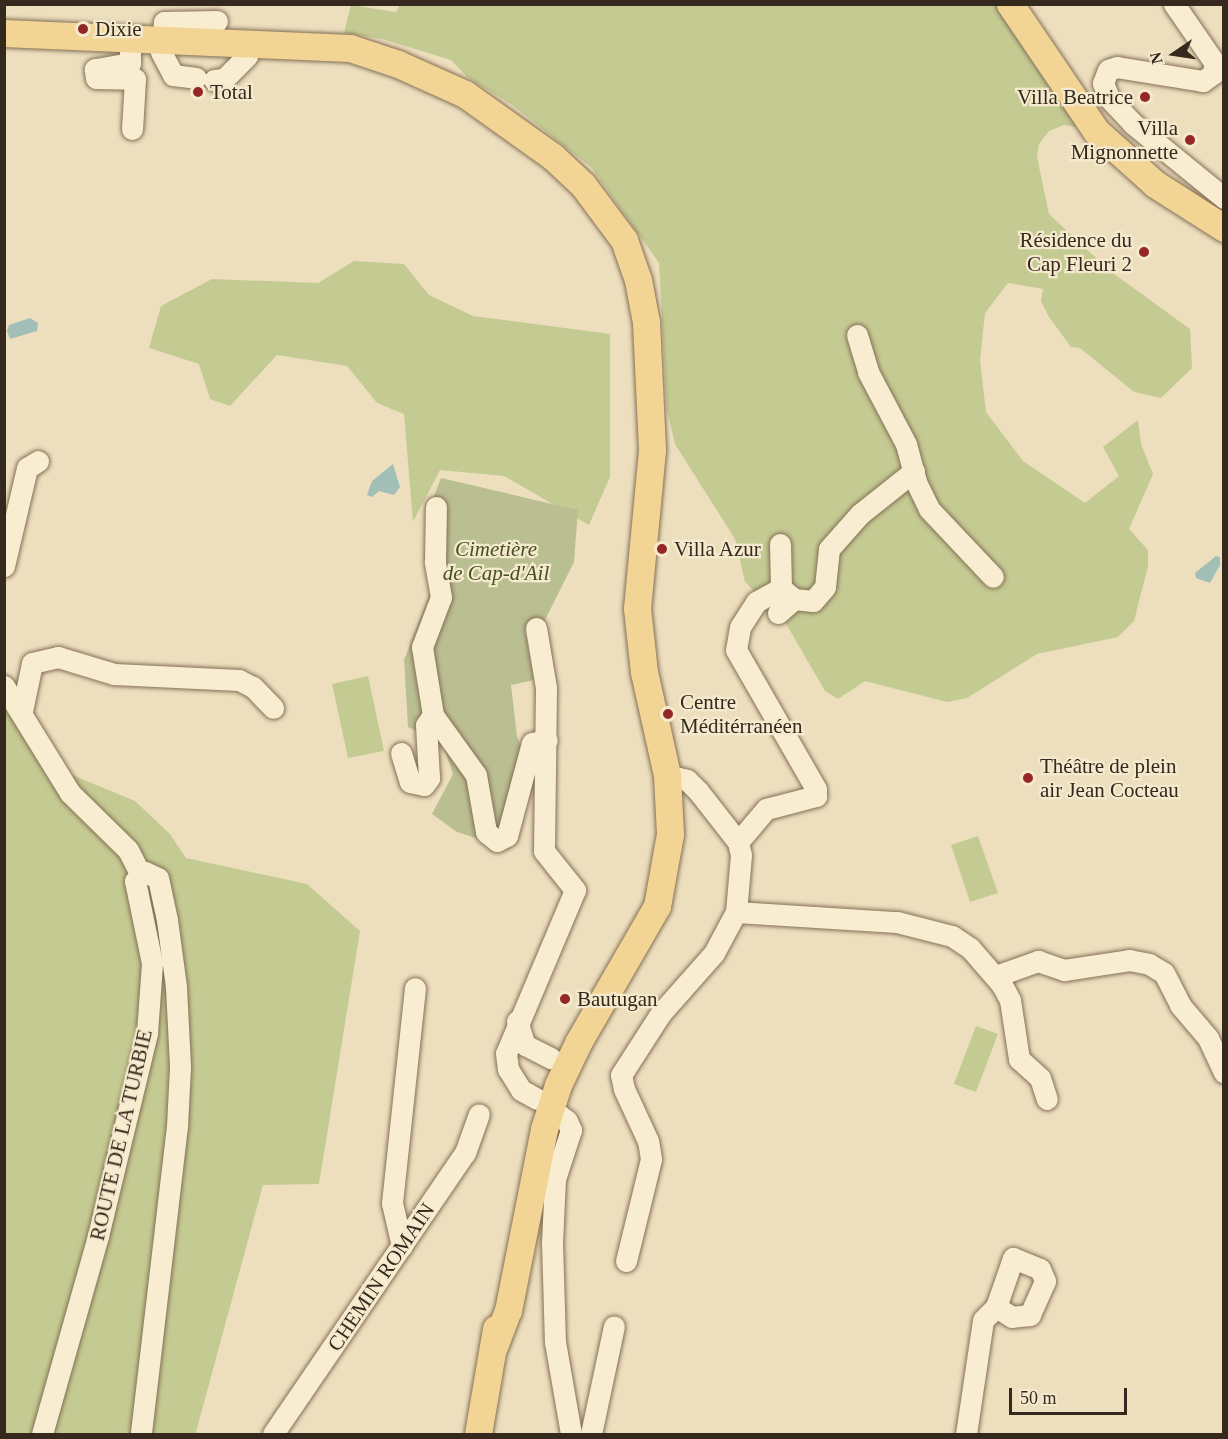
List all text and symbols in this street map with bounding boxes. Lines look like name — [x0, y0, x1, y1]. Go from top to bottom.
place label: Dixie — [95, 16, 142, 42]
marker: Dixie — [76, 22, 90, 36]
north arrow — [1144, 24, 1204, 84]
text: N — [1146, 51, 1166, 66]
place label: Total — [210, 79, 253, 105]
place label: Villa Beatrice — [1017, 84, 1133, 110]
marker: Total — [191, 85, 205, 99]
marker: Villa Beatrice — [1138, 90, 1152, 104]
place label: Villa Mignonnette — [1071, 115, 1178, 165]
marker: Villa Mignonnette — [1183, 133, 1197, 147]
place label: Résidence du Cap Fleuri 2 — [1019, 227, 1132, 277]
marker: Résidence du Cap Fleuri 2 — [1137, 245, 1151, 259]
park label: Cimetière de Cap-d'Ail — [443, 536, 549, 586]
place label: Villa Azur — [674, 536, 762, 562]
marker: Villa Azur — [655, 542, 669, 556]
place label: Centre Méditérranéen — [680, 689, 802, 739]
marker: Centre Méditérranéen — [661, 707, 675, 721]
place label: Théâtre de plein air Jean Cocteau — [1040, 753, 1179, 803]
marker: Théâtre de plein air Jean Cocteau — [1021, 771, 1035, 785]
place label: Bautugan — [577, 986, 657, 1012]
marker: Bautugan — [558, 992, 572, 1006]
street label: ROUTE DE LA TURBIE — [84, 1026, 158, 1244]
street label: CHEMIN ROMAIN — [322, 1198, 440, 1356]
scale bar — [1012, 1376, 1130, 1414]
text: 50 m — [1020, 1388, 1057, 1408]

